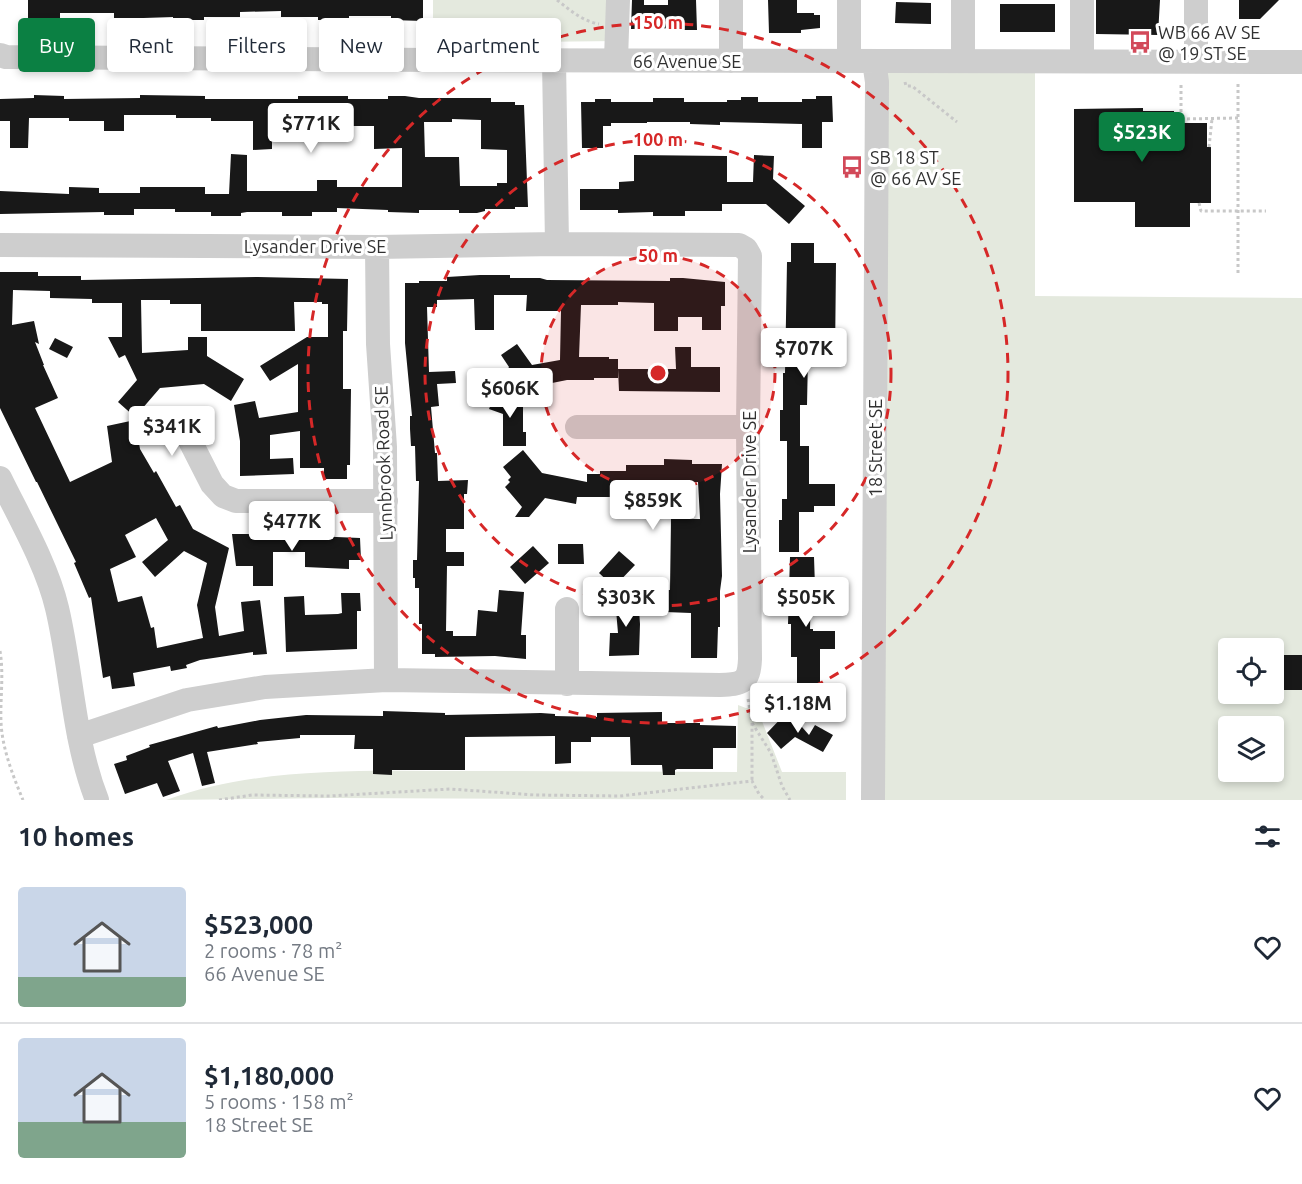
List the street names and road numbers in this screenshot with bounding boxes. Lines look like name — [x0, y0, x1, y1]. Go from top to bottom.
street label: 66 Avenue SE — [633, 51, 741, 71]
street label: Lysander Drive SE — [244, 236, 386, 256]
street label: Lynnbrook Road SE — [370, 385, 396, 541]
street label: 18 Street SE — [865, 399, 885, 497]
street label: Lysander Drive SE — [739, 411, 759, 553]

